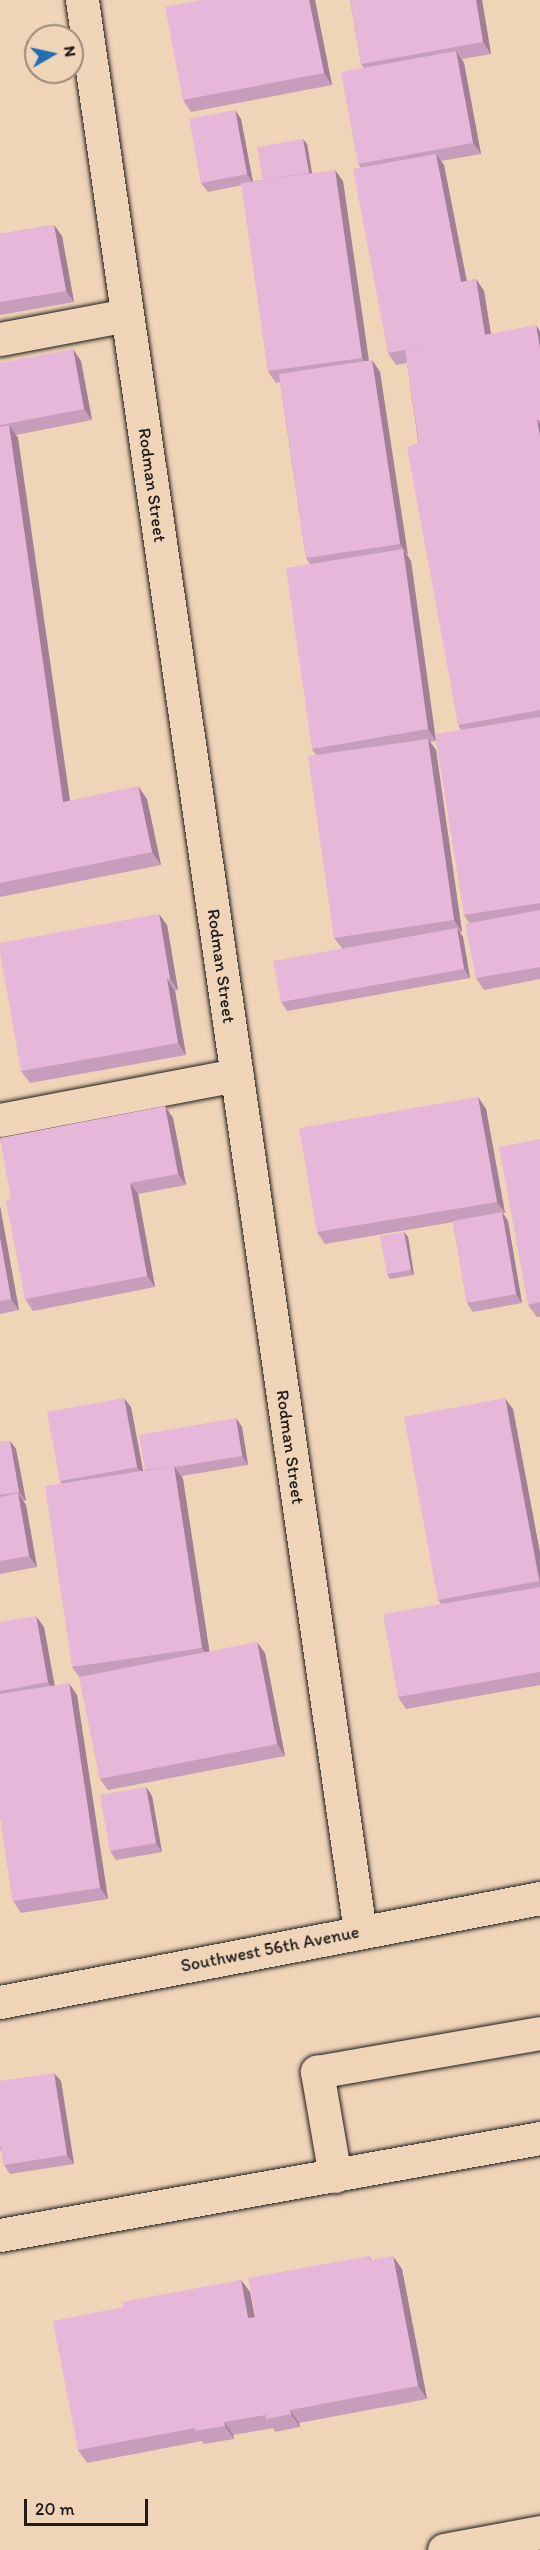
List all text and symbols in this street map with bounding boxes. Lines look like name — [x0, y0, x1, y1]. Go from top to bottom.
north arrow — [24, 24, 84, 84]
text: N — [60, 45, 81, 58]
street label: Rodman Street — [133, 427, 171, 543]
street label: Rodman Street — [202, 908, 240, 1024]
street label: Rodman Street — [271, 1389, 309, 1505]
street label: Southwest 56th Avenue — [180, 1921, 360, 1977]
scale bar — [27, 2487, 152, 2525]
text: 20 m — [35, 2498, 75, 2520]

